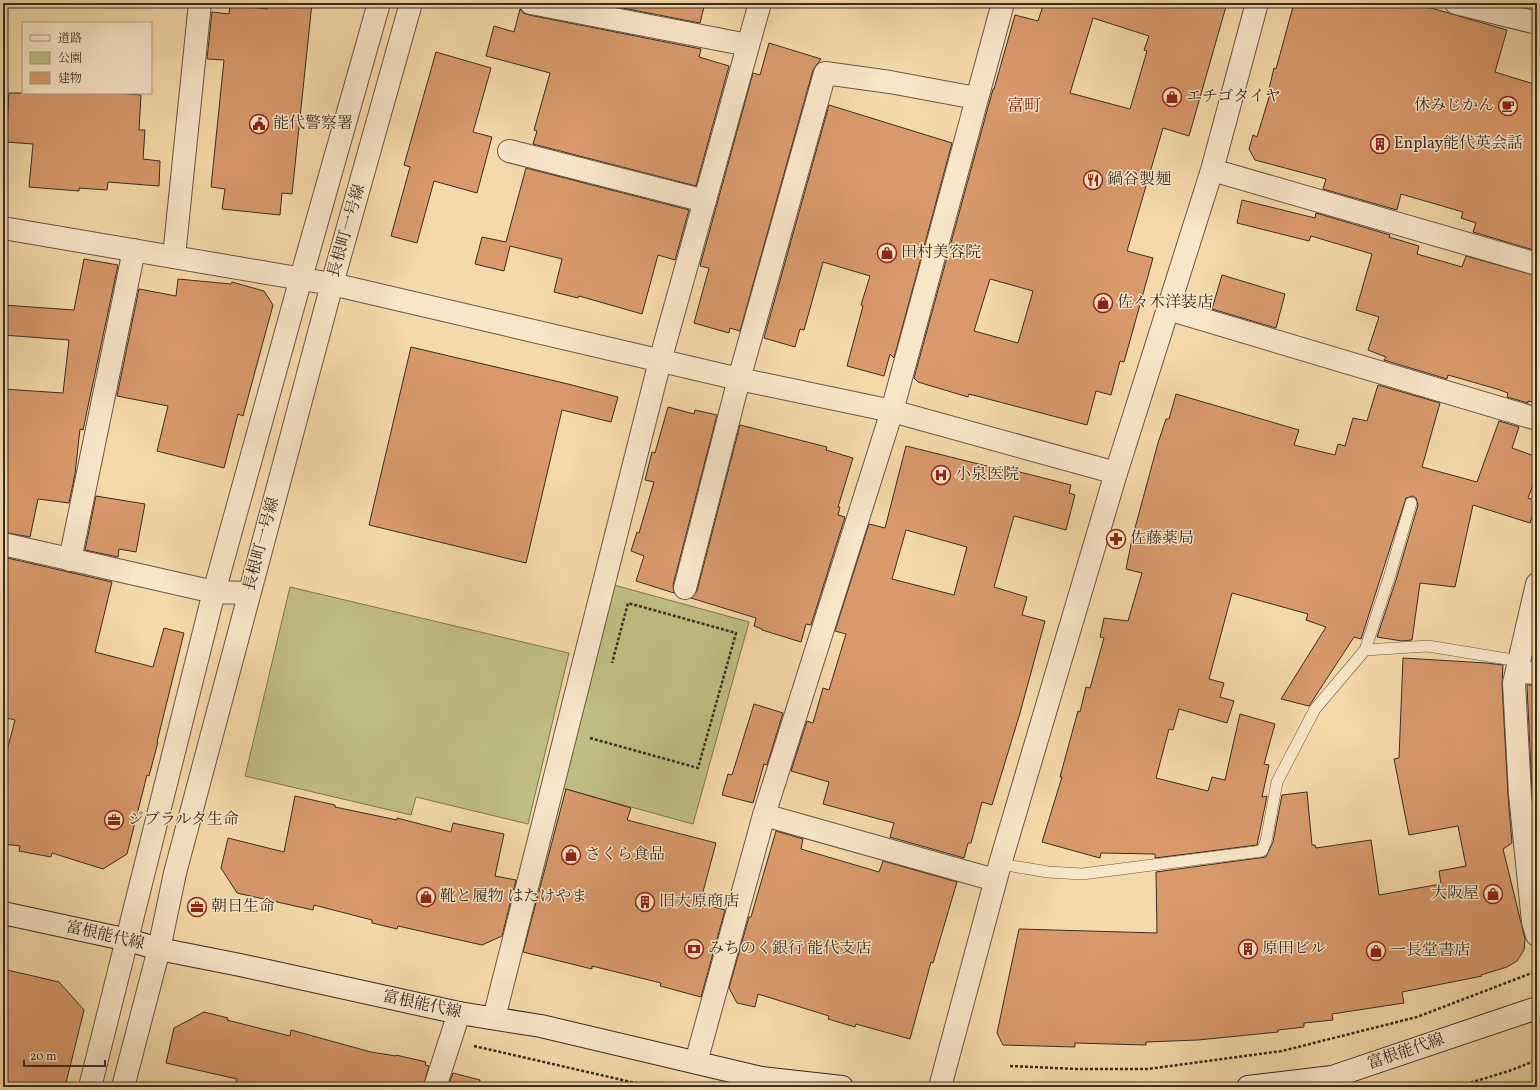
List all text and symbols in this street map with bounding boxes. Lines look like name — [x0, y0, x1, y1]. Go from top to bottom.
legend — [22, 22, 152, 94]
text: 道路 — [58, 31, 82, 47]
text: 公園 — [58, 51, 82, 67]
text: 建物 — [58, 71, 82, 87]
shop icon: エチゴタイヤ — [1161, 86, 1183, 108]
place label: エチゴタイヤ — [1186, 86, 1281, 108]
district label: 富町 — [1007, 95, 1041, 118]
place label: 休みじかん — [1414, 95, 1494, 117]
cafe icon: 休みじかん — [1497, 95, 1519, 117]
public building icon: 能代警察署 — [248, 113, 270, 135]
place label: 能代警察署 — [273, 113, 353, 135]
building icon: Enplay能代英会話 — [1369, 133, 1391, 155]
place label: Enplay能代英会話 — [1394, 133, 1523, 155]
restaurant icon: 鍋谷製麺 — [1082, 169, 1104, 191]
place label: 鍋谷製麺 — [1107, 169, 1171, 191]
street label: 長根町一号線 — [323, 182, 371, 280]
shop icon: 田村美容院 — [876, 242, 898, 264]
place label: 田村美容院 — [901, 242, 981, 264]
shop icon: 佐々木洋装店 — [1092, 292, 1114, 314]
place label: 佐々木洋装店 — [1117, 292, 1213, 314]
hospital icon: 小泉医院 — [930, 464, 952, 486]
place label: 小泉医院 — [955, 464, 1019, 486]
street label: 長根町一号線 — [239, 495, 285, 593]
pharmacy icon: 佐藤薬局 — [1105, 528, 1127, 550]
place label: 佐藤薬局 — [1130, 528, 1194, 550]
office icon: ジブラルタ生命 — [103, 809, 125, 831]
place label: ジブラルタ生命 — [128, 809, 239, 831]
shop icon: さくら食品 — [560, 844, 582, 866]
place label: さくら食品 — [585, 844, 665, 866]
place label: 大阪屋 — [1431, 883, 1479, 905]
shop icon: 大阪屋 — [1482, 883, 1504, 905]
shop icon: 靴と履物 はたけやま — [415, 886, 437, 908]
place label: 靴と履物 はたけやま — [440, 886, 587, 908]
building icon: 旧大原商店 — [634, 891, 656, 913]
place label: 旧大原商店 — [659, 891, 739, 913]
office icon: 朝日生命 — [186, 896, 208, 918]
place label: 朝日生命 — [211, 896, 275, 918]
street label: 富根能代線 — [64, 916, 146, 956]
bank icon: みちのく銀行 能代支店 — [683, 938, 705, 960]
place label: みちのく銀行 能代支店 — [708, 938, 871, 960]
building icon: 原田ビル — [1237, 938, 1259, 960]
place label: 原田ビル — [1262, 938, 1326, 960]
shop icon: 一長堂書店 — [1365, 940, 1387, 962]
place label: 一長堂書店 — [1390, 940, 1470, 962]
street label: 富根能代線 — [381, 986, 463, 1024]
street label: 富根能代線 — [1365, 1029, 1447, 1075]
scale bar — [24, 1042, 105, 1068]
text: 20 m — [30, 1049, 57, 1065]

